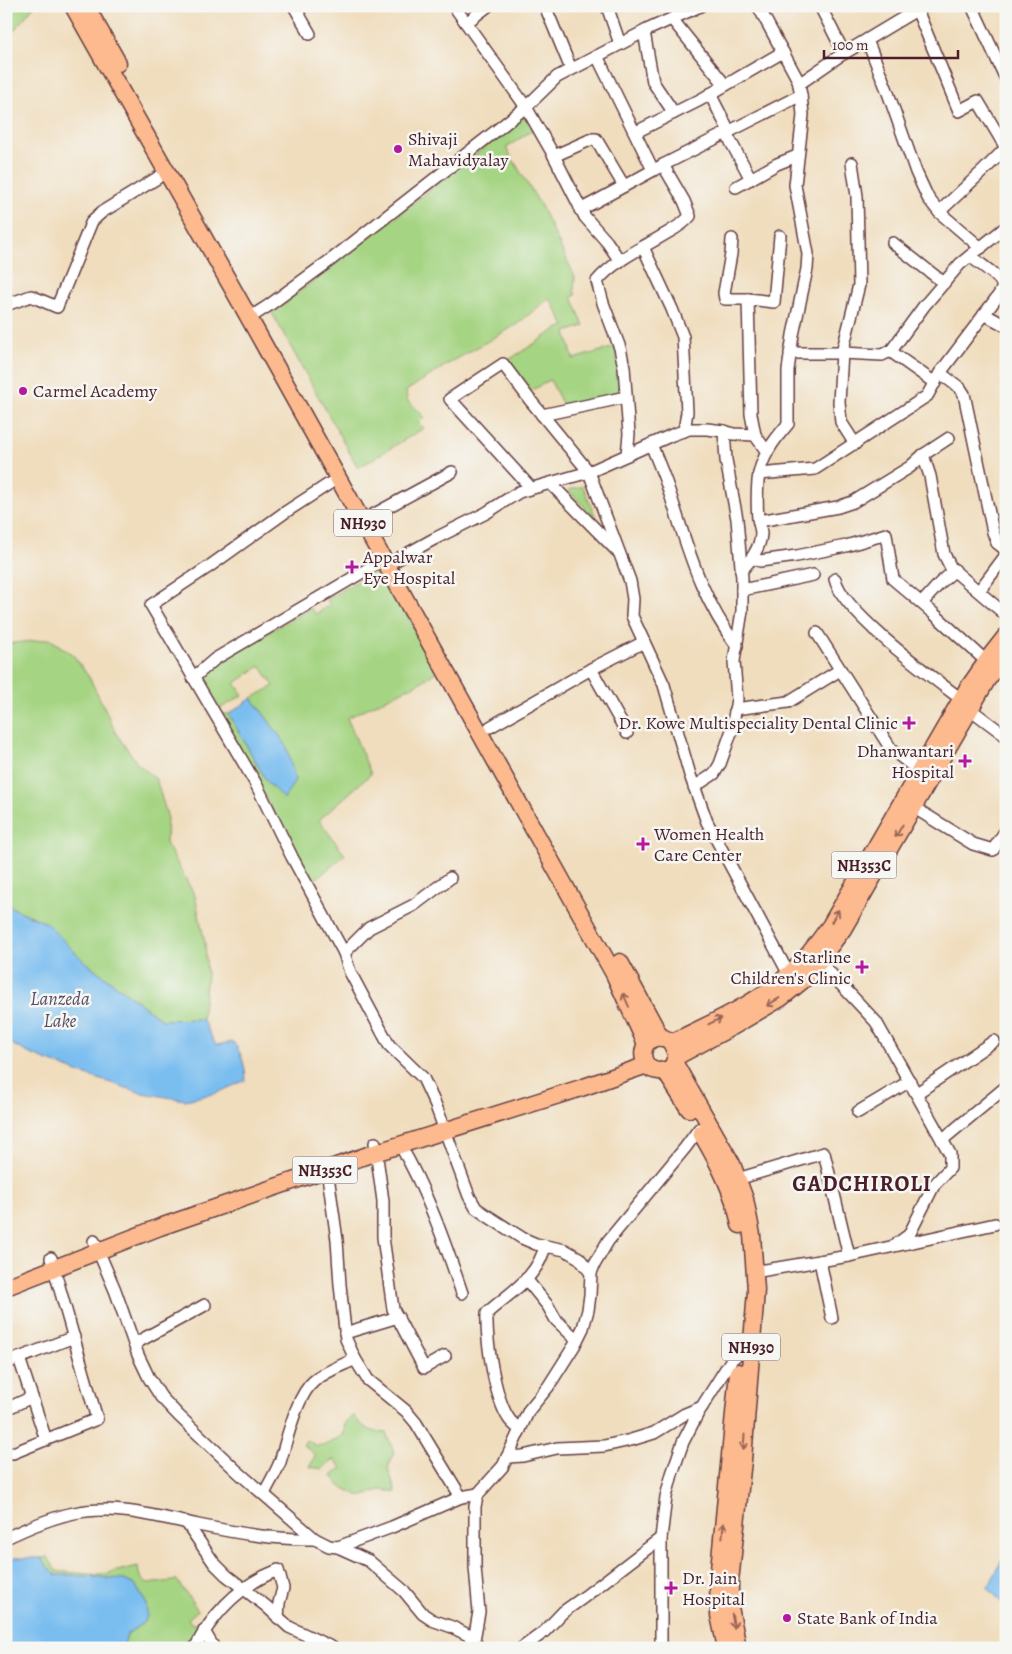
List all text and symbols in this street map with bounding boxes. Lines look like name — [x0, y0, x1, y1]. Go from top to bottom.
scale bar — [824, 28, 958, 60]
text: 100 m — [832, 35, 869, 55]
place label: Shivaji Mahavidyalay — [408, 127, 509, 172]
marker: Shivaji Mahavidyalay — [392, 143, 404, 155]
place label: Carmel Academy — [33, 379, 158, 403]
marker: Carmel Academy — [17, 385, 29, 397]
road number: NH930 — [334, 509, 392, 536]
place label: Appalwar Eye Hospital — [362, 545, 456, 590]
marker: Appalwar Eye Hospital — [345, 560, 359, 574]
place label: Dr. Kowe Multispeciality Dental Clinic — [619, 711, 898, 735]
marker: Dr. Kowe Multispeciality Dental Clinic — [902, 716, 916, 730]
place label: Dhanwantari Hospital — [857, 739, 955, 784]
marker: Dhanwantari Hospital — [958, 754, 972, 768]
place label: Women Health Care Center — [653, 822, 765, 867]
one-way arrow — [893, 823, 903, 837]
marker: Women Health Care Center — [636, 837, 650, 851]
road number: NH353C — [832, 852, 896, 878]
one-way arrow — [830, 909, 840, 924]
place label: Starline Children's Clinic — [731, 945, 851, 990]
marker: Starline Children's Clinic — [855, 960, 869, 974]
water label: Lanzeda Lake — [30, 986, 90, 1034]
one-way arrow — [620, 993, 630, 1008]
one-way arrow — [767, 998, 781, 1008]
one-way arrow — [707, 1016, 722, 1025]
road number: NH353C — [292, 1156, 358, 1184]
district label: GADCHIROLI — [792, 1169, 932, 1199]
road number: NH930 — [722, 1334, 780, 1360]
one-way arrow — [739, 1434, 749, 1450]
one-way arrow — [718, 1522, 728, 1538]
place label: Dr. Jain Hospital — [682, 1566, 745, 1611]
marker: Dr. Jain Hospital — [664, 1581, 678, 1595]
place label: State Bank of India — [797, 1606, 938, 1630]
marker: State Bank of India — [781, 1612, 793, 1624]
one-way arrow — [728, 1613, 738, 1629]

